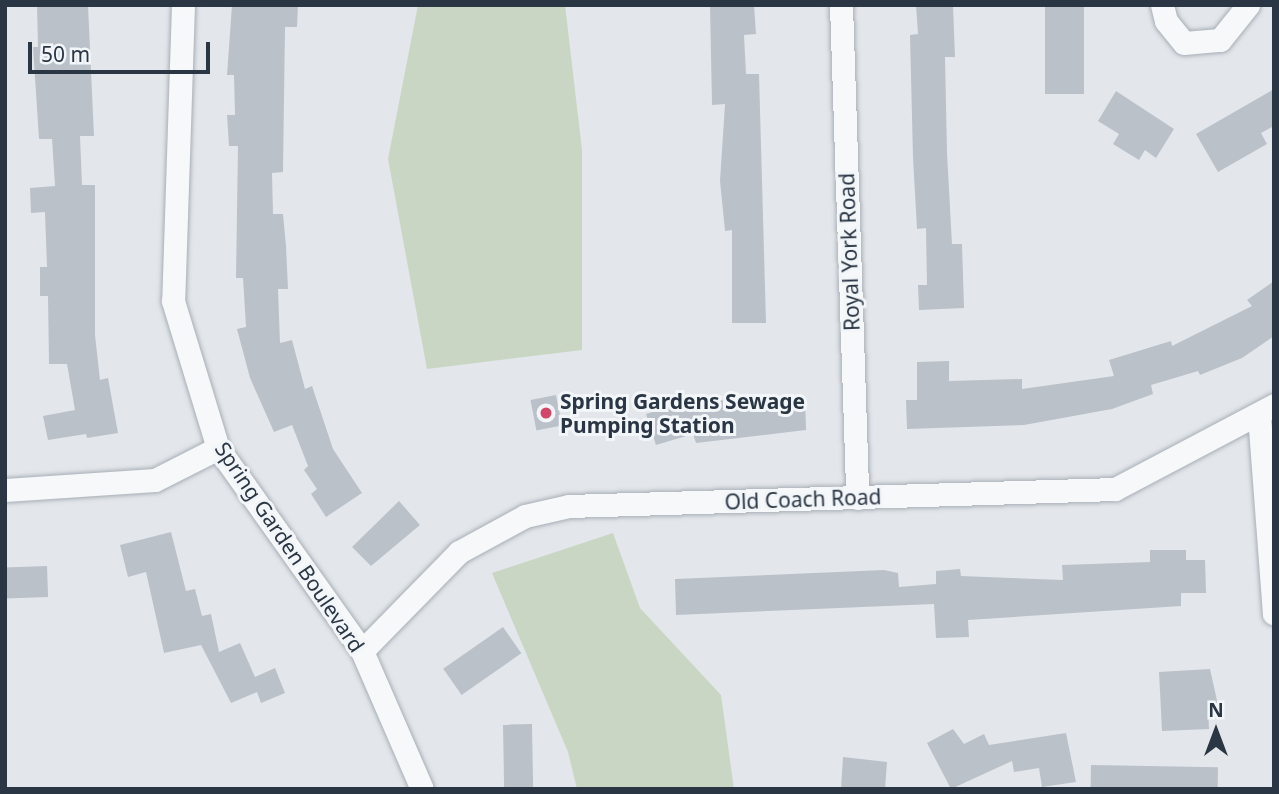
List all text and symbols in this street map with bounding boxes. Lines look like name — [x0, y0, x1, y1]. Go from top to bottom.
scale bar — [32, 28, 214, 72]
text: 50 m — [41, 40, 90, 68]
street label: Royal York Road — [834, 173, 864, 331]
place label: Spring Gardens Sewage Pumping Station — [560, 388, 805, 438]
marker: Spring Gardens Sewage Pumping Station — [538, 405, 554, 421]
street label: Spring Garden Boulevard — [210, 437, 370, 657]
street label: Old Coach Road — [724, 484, 882, 514]
north arrow — [1181, 696, 1251, 766]
text: N — [1208, 697, 1224, 723]

